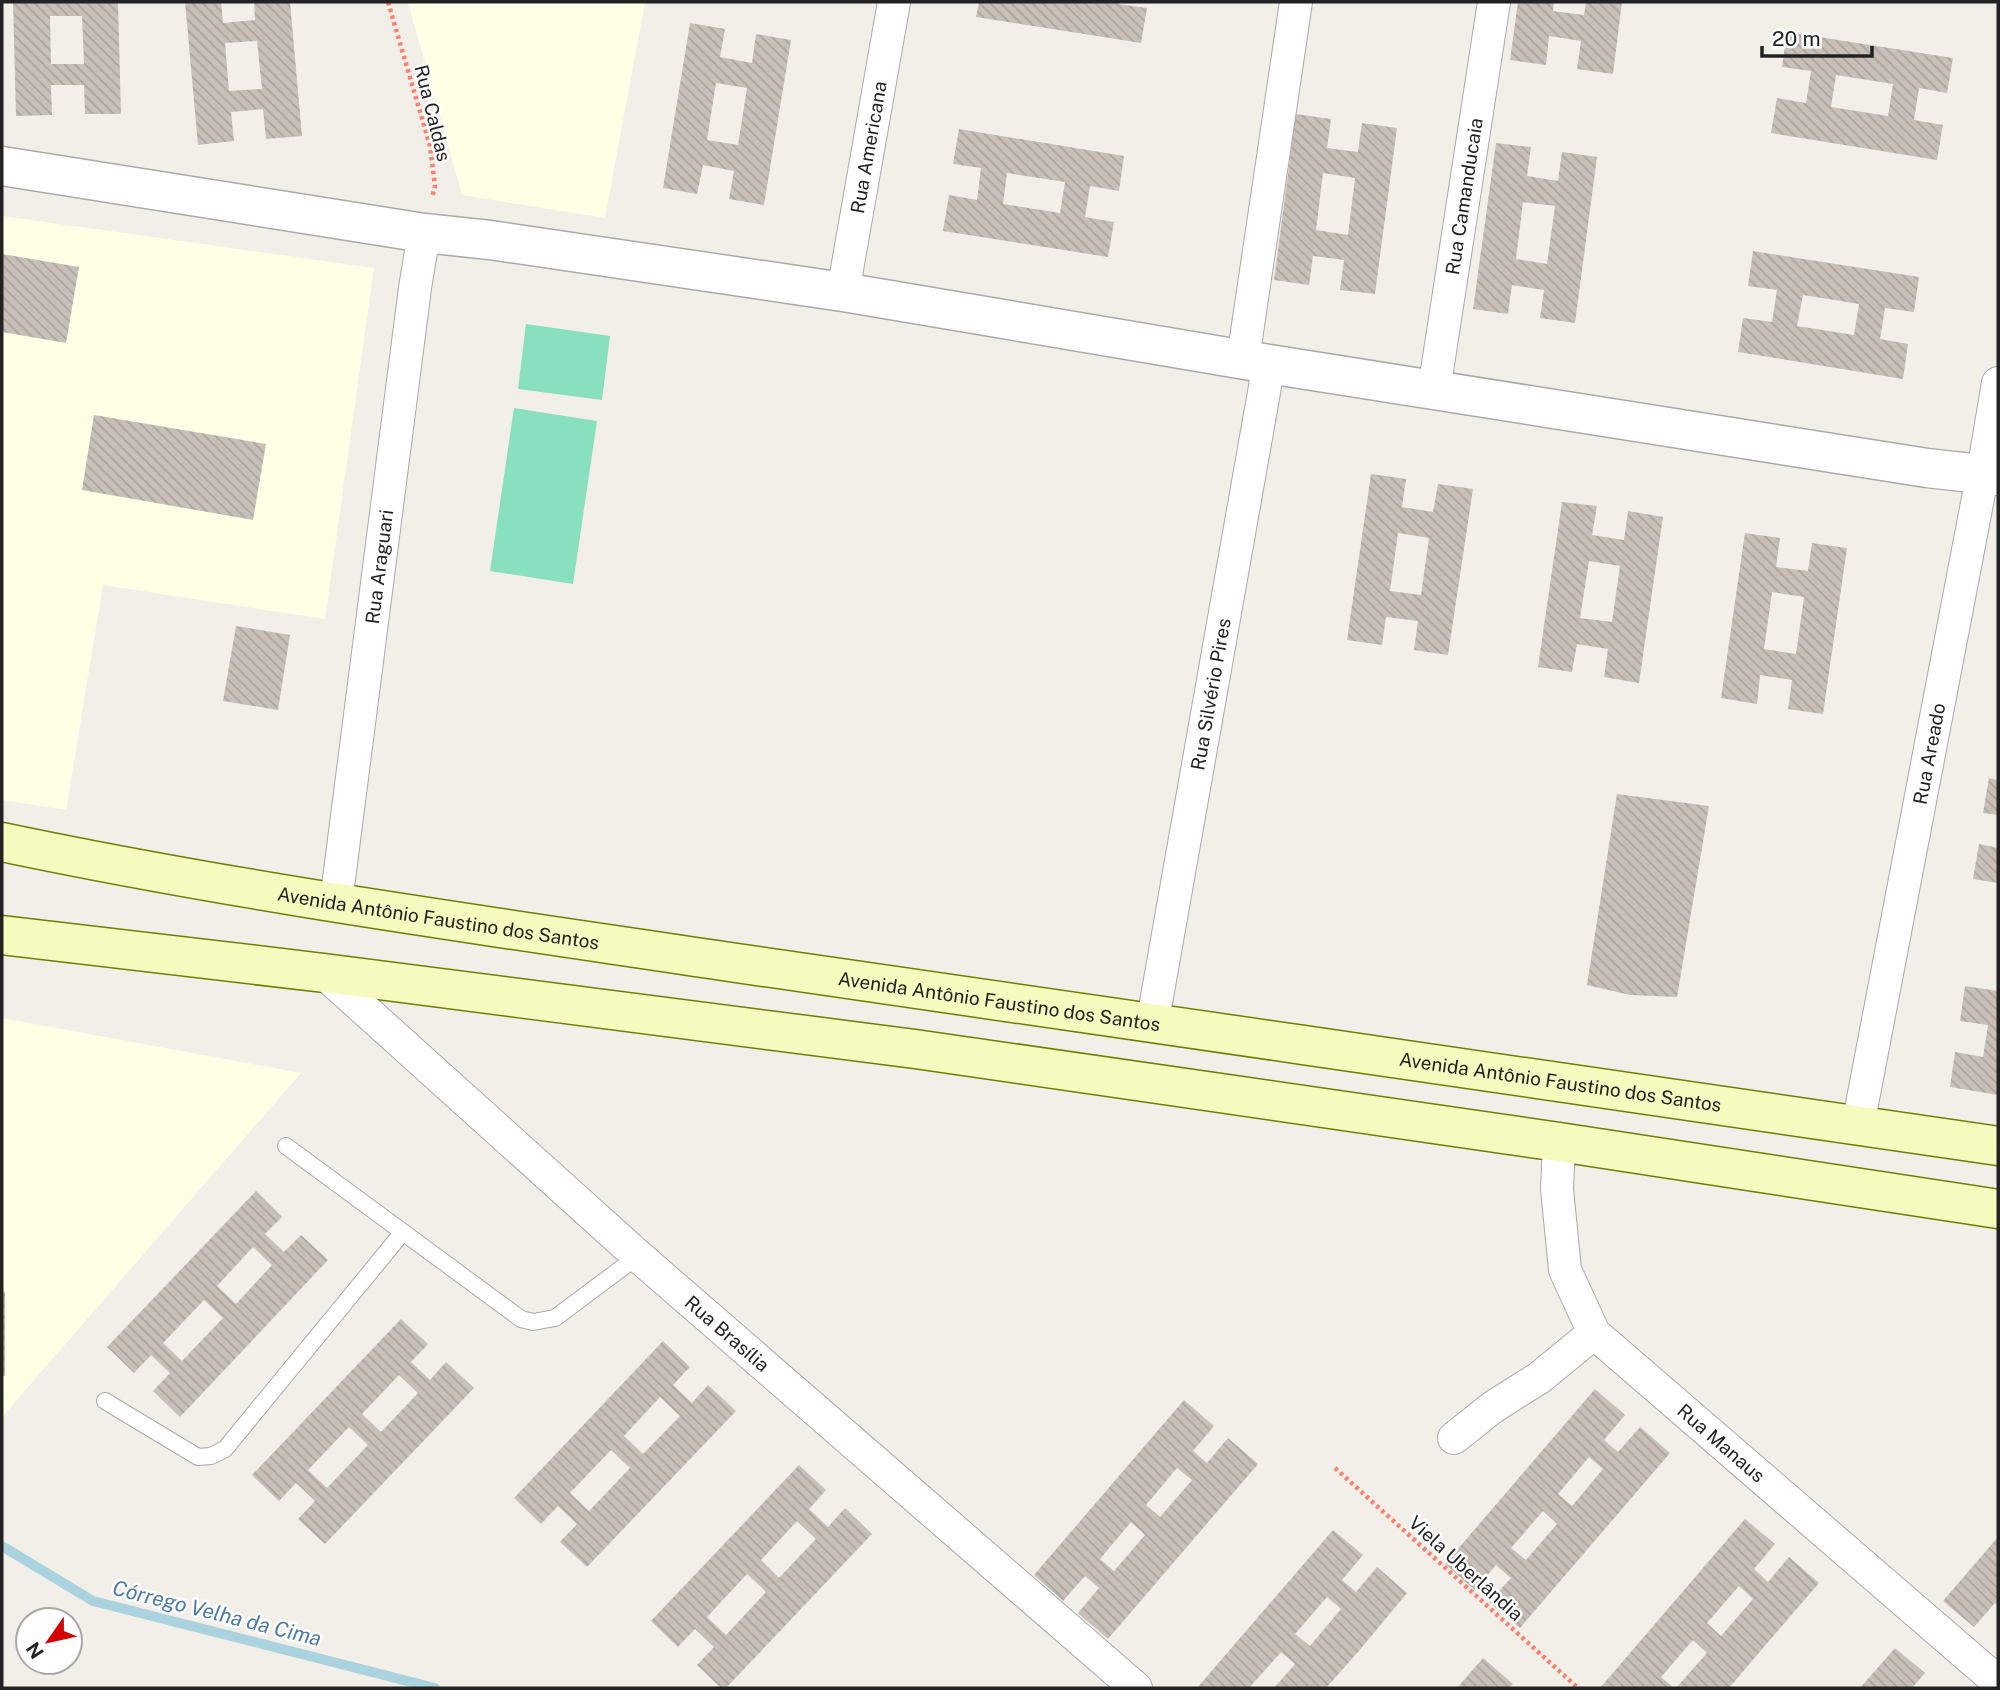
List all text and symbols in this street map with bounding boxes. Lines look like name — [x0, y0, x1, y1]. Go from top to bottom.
scale bar — [1762, 14, 1872, 58]
text: 20 m — [1772, 26, 1821, 51]
street label: Rua Caldas — [410, 62, 456, 164]
street label: Rua Americana — [846, 79, 891, 215]
street label: Rua Camanducaia — [1441, 116, 1487, 276]
street label: Rua Araguari — [361, 508, 397, 625]
street label: Rua Silvério Pires — [1186, 616, 1235, 772]
street label: Rua Areado — [1909, 701, 1950, 806]
street label: Avenida Antônio Faustino dos Santos — [276, 882, 601, 954]
street label: Avenida Antônio Faustino dos Santos — [837, 967, 1162, 1035]
street label: Avenida Antônio Faustino dos Santos — [1398, 1048, 1723, 1116]
street label: Rua Brasília — [681, 1291, 774, 1376]
street label: Rua Manaus — [1673, 1399, 1769, 1487]
street label: Viela Uberlândia — [1405, 1511, 1527, 1625]
water label: Córrego Velha da Cima — [110, 1575, 324, 1651]
north arrow — [14, 1606, 84, 1676]
text: N — [22, 1638, 48, 1663]

